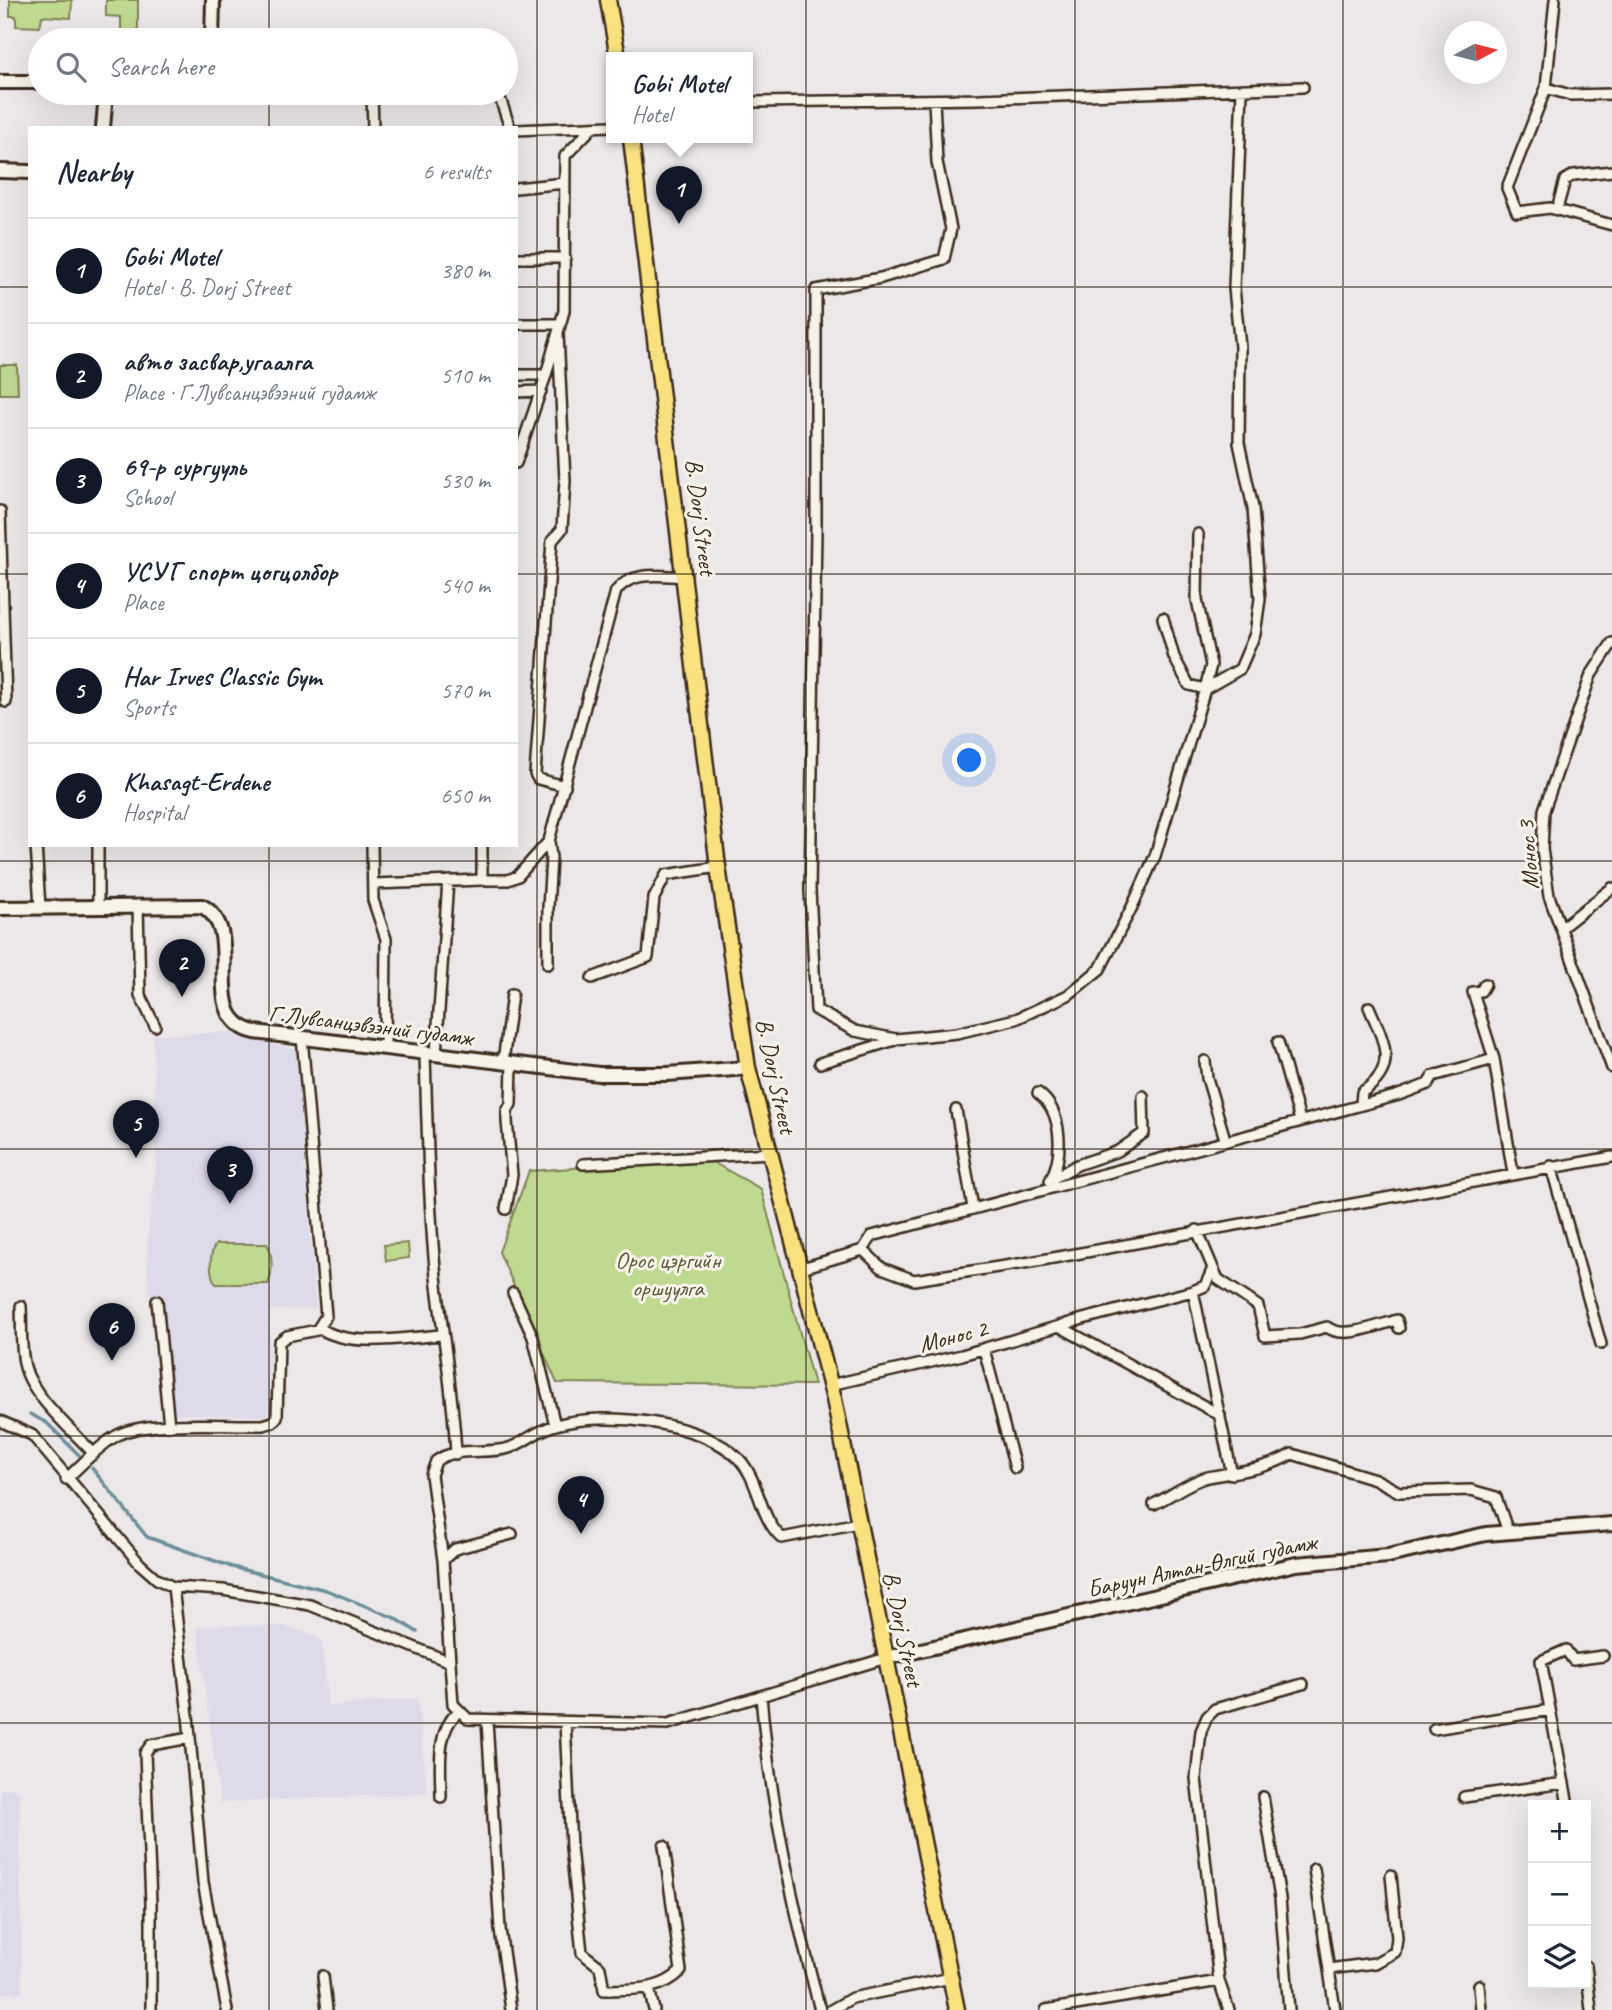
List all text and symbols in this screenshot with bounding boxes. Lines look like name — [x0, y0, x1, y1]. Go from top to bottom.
north arrow — [1444, 21, 1507, 84]
search box — [28, 28, 518, 105]
icon: search — [52, 48, 90, 86]
text: Search here — [108, 50, 214, 83]
popup — [606, 52, 753, 143]
text: Gobi Motel — [632, 67, 727, 100]
text: Hotel — [632, 100, 672, 129]
text: Nearby — [56, 153, 132, 191]
text: 6 results — [423, 157, 490, 186]
pin: 1 — [656, 166, 702, 224]
text: Gobi Motel — [123, 240, 218, 273]
text: 1 — [74, 256, 84, 285]
text: 380 m — [441, 256, 490, 285]
text: Hotel · B. Dorj Street — [123, 273, 290, 302]
text: авто засвар,угаалга — [123, 345, 312, 378]
text: 2 — [74, 361, 84, 390]
text: 510 m — [441, 361, 490, 390]
text: Place · Г.Лувсанцэвээний гудамж — [123, 378, 376, 407]
text: 69-р сургууль — [123, 450, 246, 483]
street label: B. Dorj Street — [679, 457, 723, 579]
text: 3 — [74, 466, 84, 495]
text: 530 m — [441, 466, 490, 495]
text: School — [123, 483, 172, 512]
text: УСУГ спорт цогцолбор — [123, 555, 337, 588]
text: 4 — [74, 571, 84, 600]
text: 540 m — [441, 571, 490, 600]
text: Place — [123, 588, 163, 617]
text: Har Irves Classic Gym — [123, 660, 321, 693]
text: 5 — [74, 676, 84, 705]
text: 570 m — [441, 676, 490, 705]
text: Sports — [123, 693, 175, 722]
your location — [952, 743, 986, 777]
text: Khasagt-Erdene — [123, 765, 270, 798]
text: 6 — [74, 781, 84, 810]
text: 650 m — [441, 781, 490, 810]
text: Hospital — [123, 798, 186, 827]
street label: Монос 3 — [1510, 817, 1545, 891]
pin: 2 — [159, 939, 205, 997]
street label: Г.Лувсанцэвээний гудамж — [267, 998, 477, 1053]
street label: B. Dorj Street — [749, 1016, 803, 1138]
pin: 5 — [113, 1100, 159, 1158]
pin: 3 — [207, 1146, 253, 1204]
park label: Орос цэргийн оршуулга — [615, 1245, 723, 1303]
pin: 6 — [89, 1303, 135, 1361]
street label: Монос 2 — [916, 1313, 992, 1359]
pin: 4 — [558, 1476, 604, 1534]
street label: Баруун Алтан-Өлгий гудамж — [1085, 1526, 1322, 1604]
street label: B. Dorj Street — [876, 1569, 930, 1691]
map controls — [1528, 1800, 1591, 1989]
button: + — [1528, 1800, 1591, 1863]
button: − — [1528, 1863, 1591, 1926]
button: layers — [1528, 1926, 1591, 1989]

